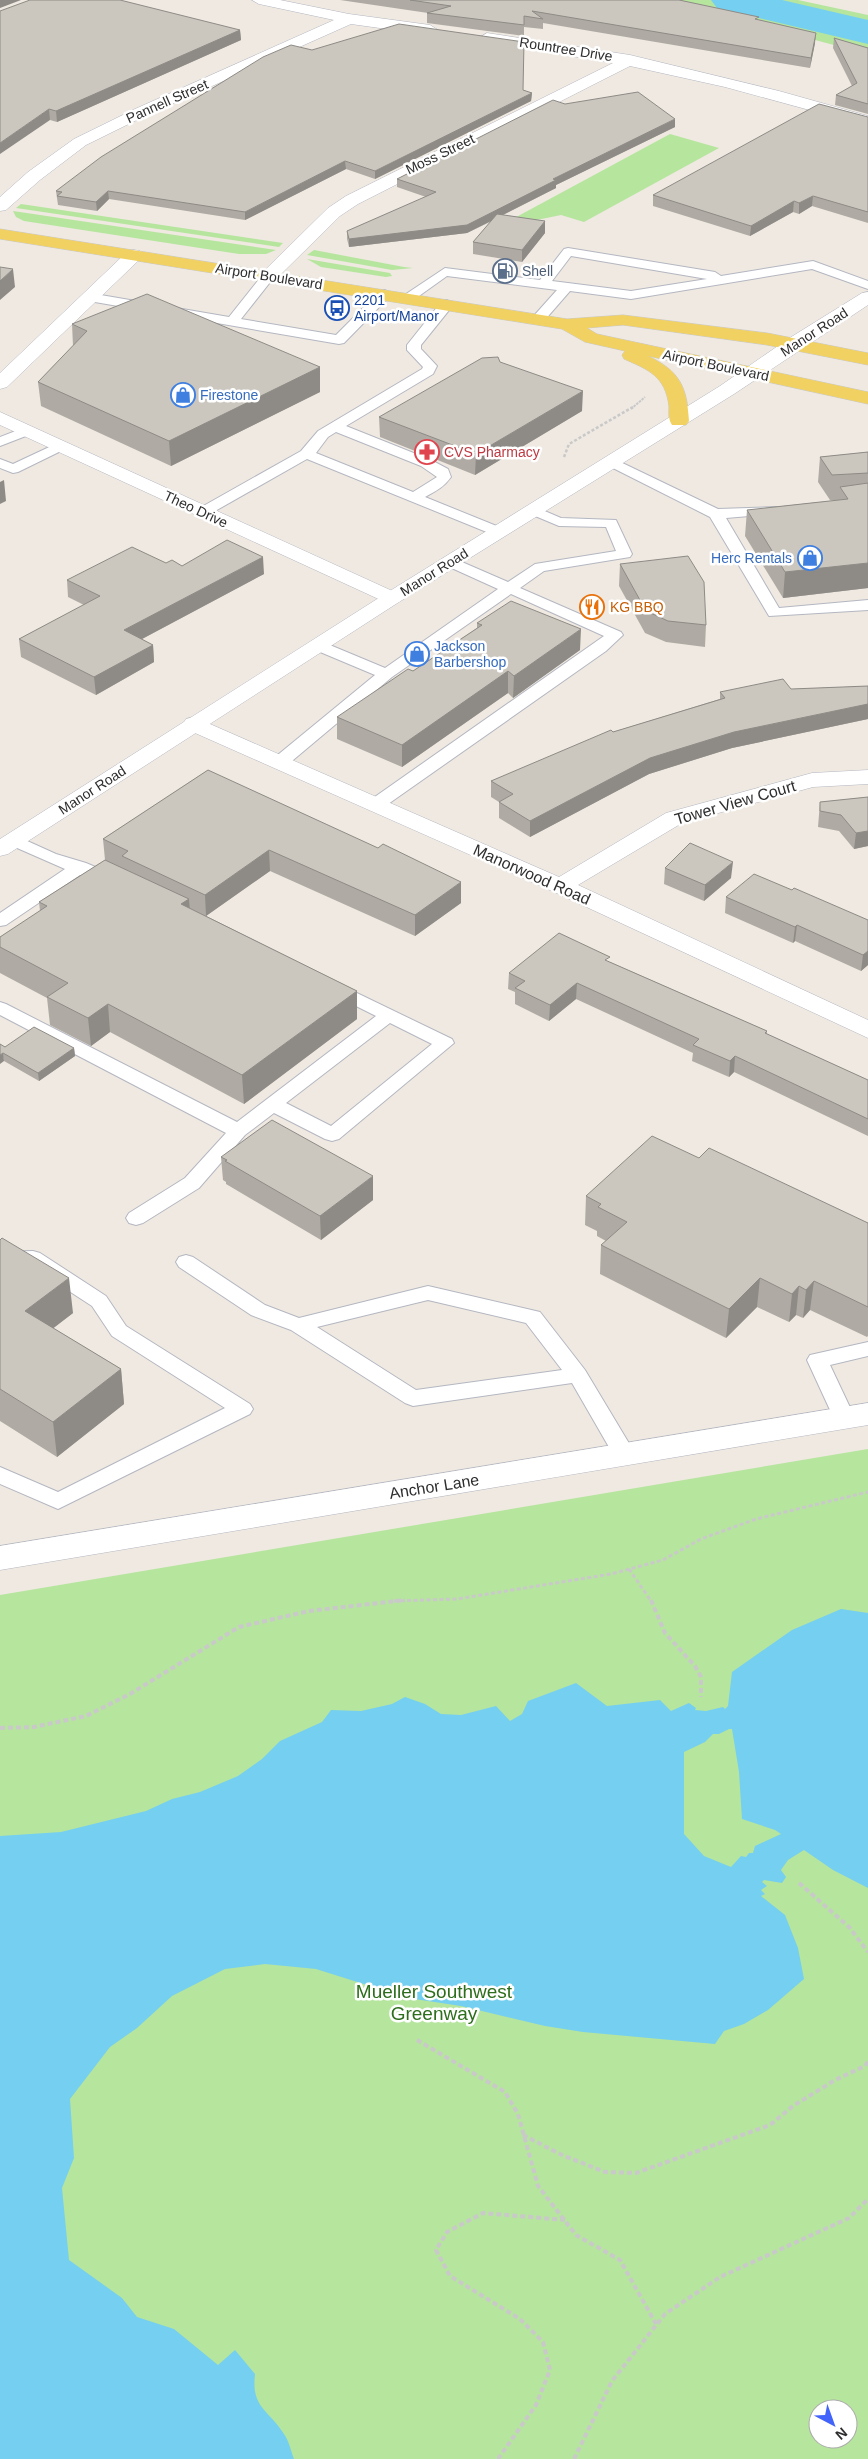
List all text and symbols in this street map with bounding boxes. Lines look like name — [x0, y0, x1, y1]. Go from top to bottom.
street label: Rountree Drive — [518, 34, 614, 64]
street label: Pannell Street — [124, 76, 211, 126]
street label: Moss Street — [403, 130, 477, 178]
fuel station icon: Shell — [492, 258, 518, 284]
street label: Airport Boulevard — [214, 260, 324, 292]
place label: Shell — [522, 263, 553, 279]
place label: 2201 Airport/Manor — [354, 292, 439, 324]
bus stop icon: 2201 Airport/Manor — [324, 295, 350, 321]
street label: Manor Road — [777, 304, 851, 360]
street label: Airport Boulevard — [661, 346, 771, 384]
shop icon: Firestone — [170, 382, 196, 408]
place label: Firestone — [200, 387, 259, 403]
pharmacy icon: CVS Pharmacy — [414, 439, 440, 465]
place label: CVS Pharmacy — [444, 444, 540, 460]
street label: Theo Drive — [162, 487, 231, 531]
street label: Manor Road — [397, 545, 471, 599]
shop icon: Herc Rentals — [797, 545, 823, 571]
place label: Herc Rentals — [711, 550, 792, 566]
restaurant icon: KG BBQ — [579, 594, 605, 620]
place label: KG BBQ — [610, 599, 664, 615]
place label: Jackson Barbershop — [434, 638, 507, 670]
shop icon: Jackson Barbershop — [404, 641, 430, 667]
street label: Manor Road — [55, 762, 129, 818]
street label: Tower View Court — [673, 777, 798, 828]
street label: Manorwood Road — [471, 841, 593, 908]
street label: Anchor Lane — [388, 1471, 480, 1502]
park label: Mueller Southwest Greenway — [356, 1981, 513, 2024]
north arrow — [808, 2399, 858, 2449]
text: N — [832, 2424, 851, 2443]

